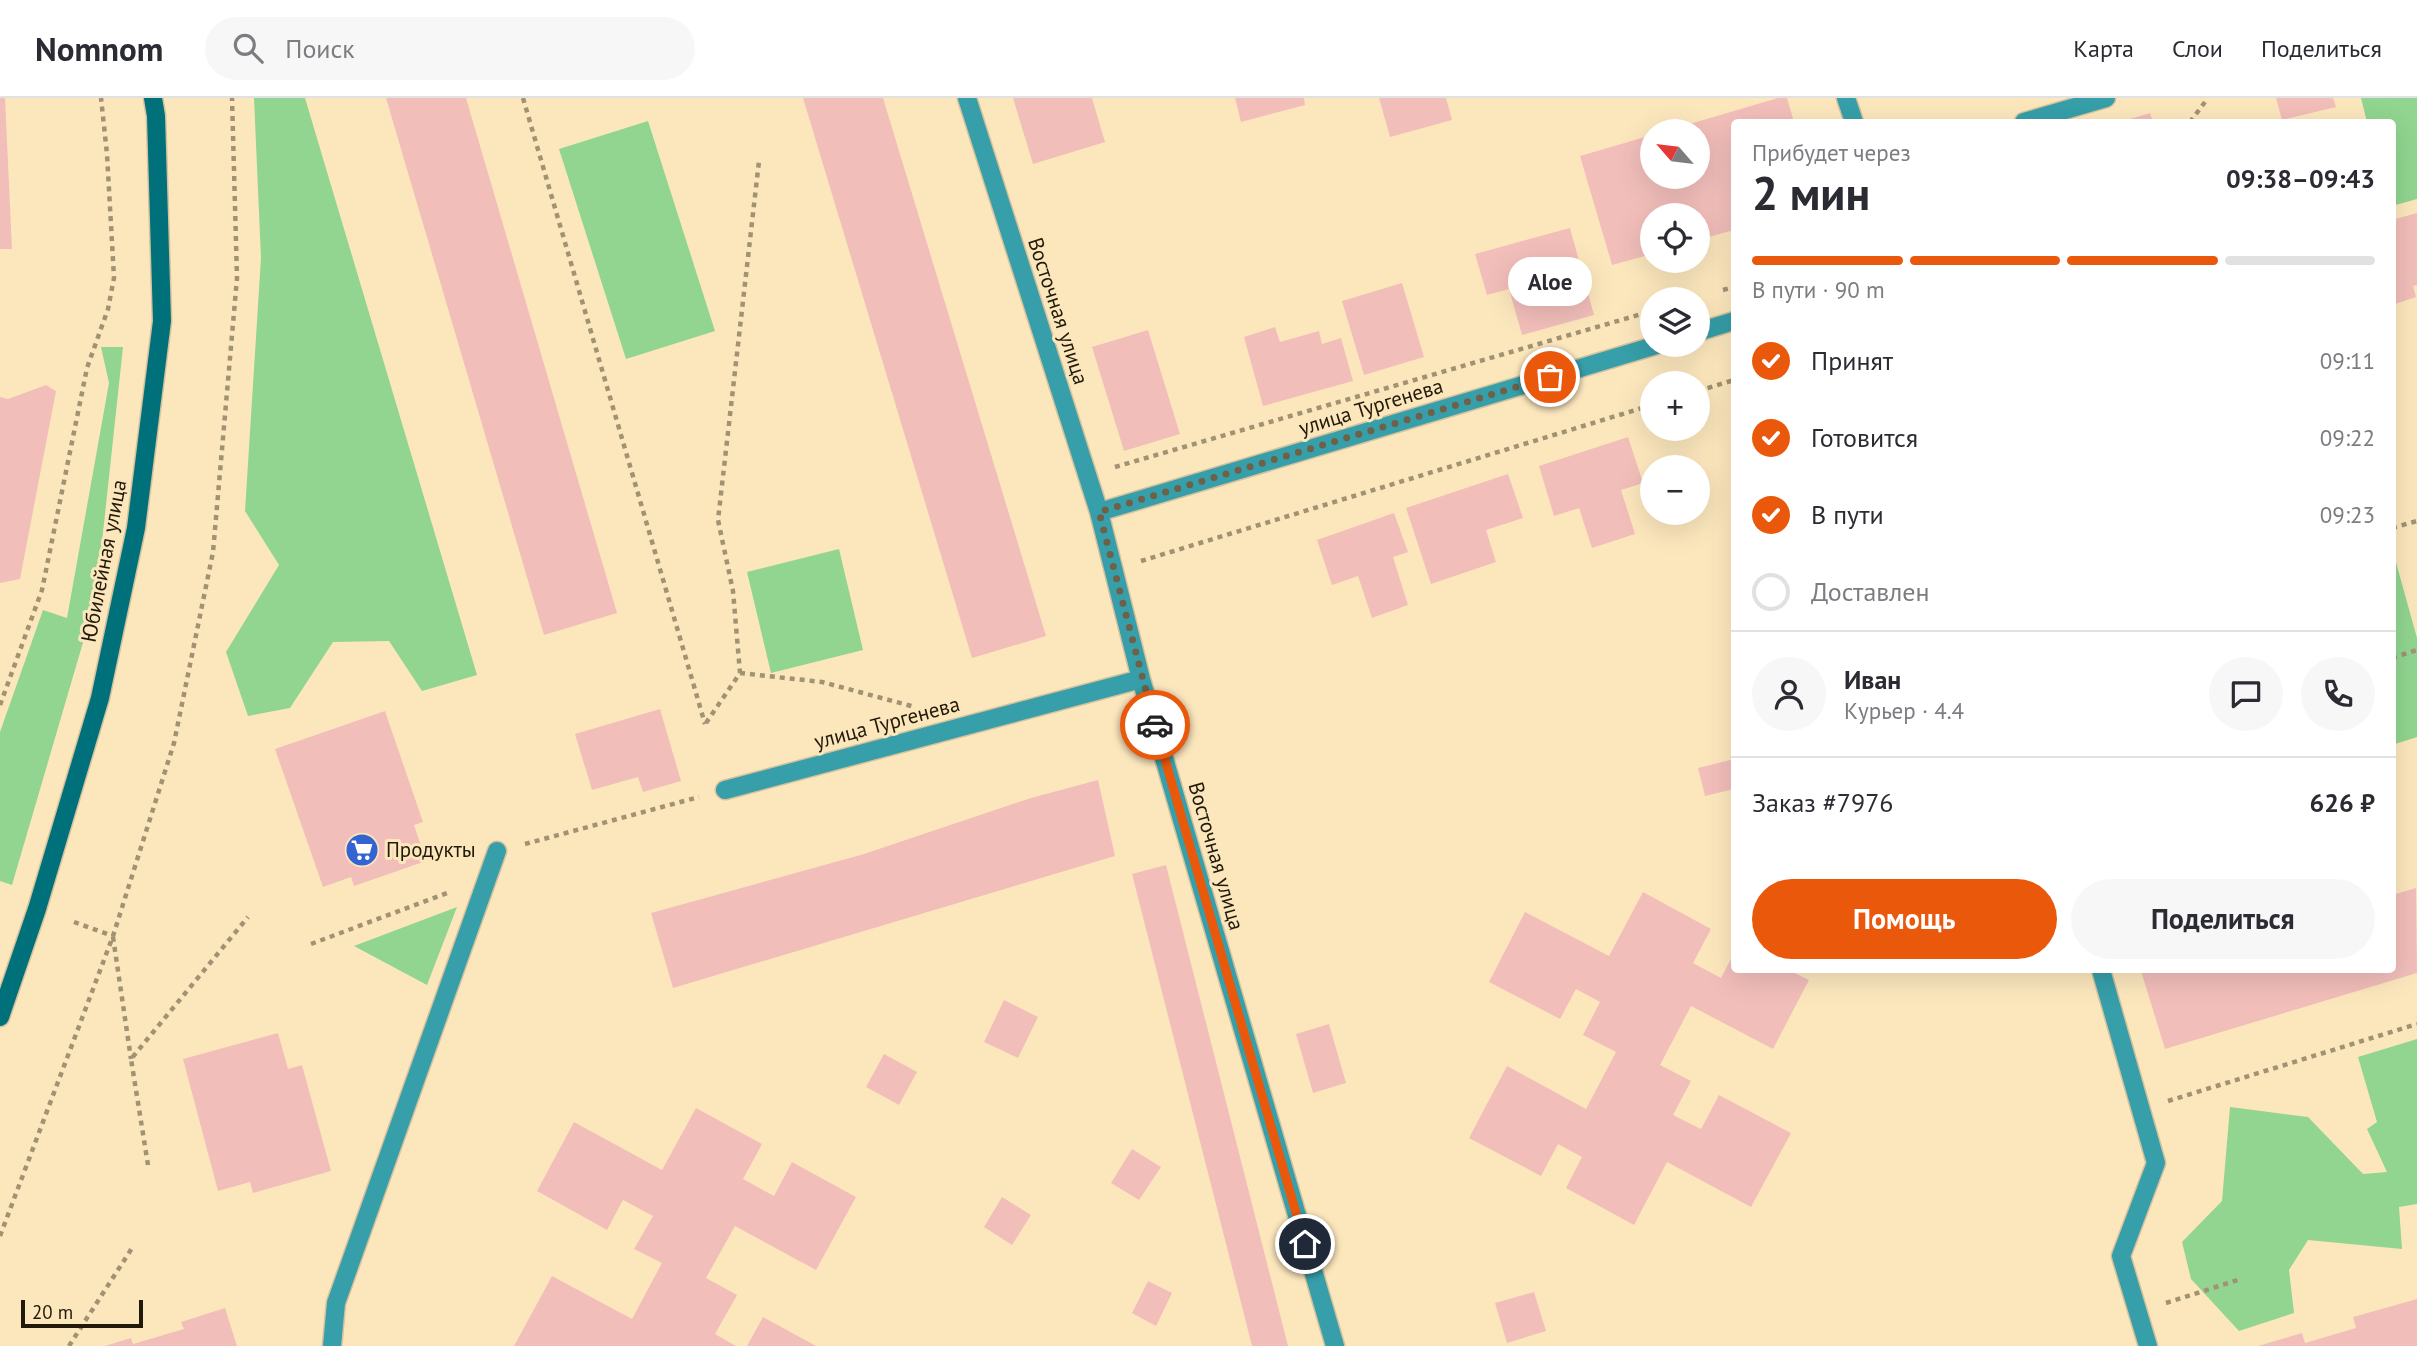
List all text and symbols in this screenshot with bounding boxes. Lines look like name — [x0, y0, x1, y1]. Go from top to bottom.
search box — [205, 17, 695, 80]
text: Nomnom — [35, 27, 163, 70]
icon: search — [229, 29, 267, 67]
text: Поиск — [285, 32, 355, 65]
text: Карта — [2073, 33, 2134, 64]
text: Слои — [2172, 33, 2223, 64]
text: Поделиться — [2261, 33, 2382, 64]
north arrow — [1640, 119, 1710, 189]
map controls — [1640, 119, 1710, 525]
text: Прибудет через — [1752, 138, 1911, 167]
text: 09:38–09:43 — [2226, 162, 2375, 195]
text: 2 мин — [1752, 163, 1870, 223]
button: locate — [1640, 203, 1710, 273]
street label: Восточная улица — [1022, 234, 1095, 388]
callout: Aloe — [1508, 258, 1592, 307]
text: Aloe — [1528, 267, 1572, 296]
text: В пути · 90 m — [1752, 275, 1885, 304]
button: layers — [1640, 287, 1710, 357]
icon: check — [1752, 342, 1790, 380]
text: Принят — [1811, 344, 1893, 377]
text: 09:11 — [2320, 346, 2375, 375]
pin — [1520, 347, 1580, 407]
icon: bag — [1531, 358, 1569, 396]
button: + — [1640, 371, 1710, 441]
street label: улица Тургенева — [1295, 372, 1446, 441]
icon: check — [1752, 419, 1790, 457]
text: Готовится — [1811, 421, 1918, 454]
text: 09:22 — [2320, 423, 2375, 452]
button: − — [1640, 455, 1710, 525]
street label: Юбилейная улица — [75, 477, 132, 644]
icon: check — [1752, 496, 1790, 534]
text: В пути — [1811, 498, 1884, 531]
text: 09:23 — [2320, 500, 2375, 529]
text: Доставлен — [1811, 575, 1930, 608]
button: person — [1752, 657, 1826, 731]
button: chat — [2209, 657, 2283, 731]
button: phone — [2301, 657, 2375, 731]
text: Иван — [1844, 663, 1901, 696]
street label: улица Тургенева — [811, 690, 963, 755]
courier — [1120, 690, 1190, 760]
text: Курьер · 4.4 — [1844, 696, 1964, 725]
icon: car — [1136, 706, 1174, 744]
street label: Восточная улица — [1182, 779, 1251, 933]
text: Заказ #7976 — [1752, 786, 1894, 819]
text: 626 ₽ — [2309, 786, 2375, 819]
supermarket icon: Продукты — [343, 831, 381, 869]
place label: Продукты — [386, 836, 476, 863]
button: Помощь — [1752, 879, 2057, 959]
button: Поделиться — [2071, 879, 2375, 959]
pin — [1275, 1214, 1335, 1274]
icon: home — [1286, 1225, 1324, 1263]
scale bar — [21, 1297, 144, 1329]
text: 20 m — [32, 1300, 73, 1324]

